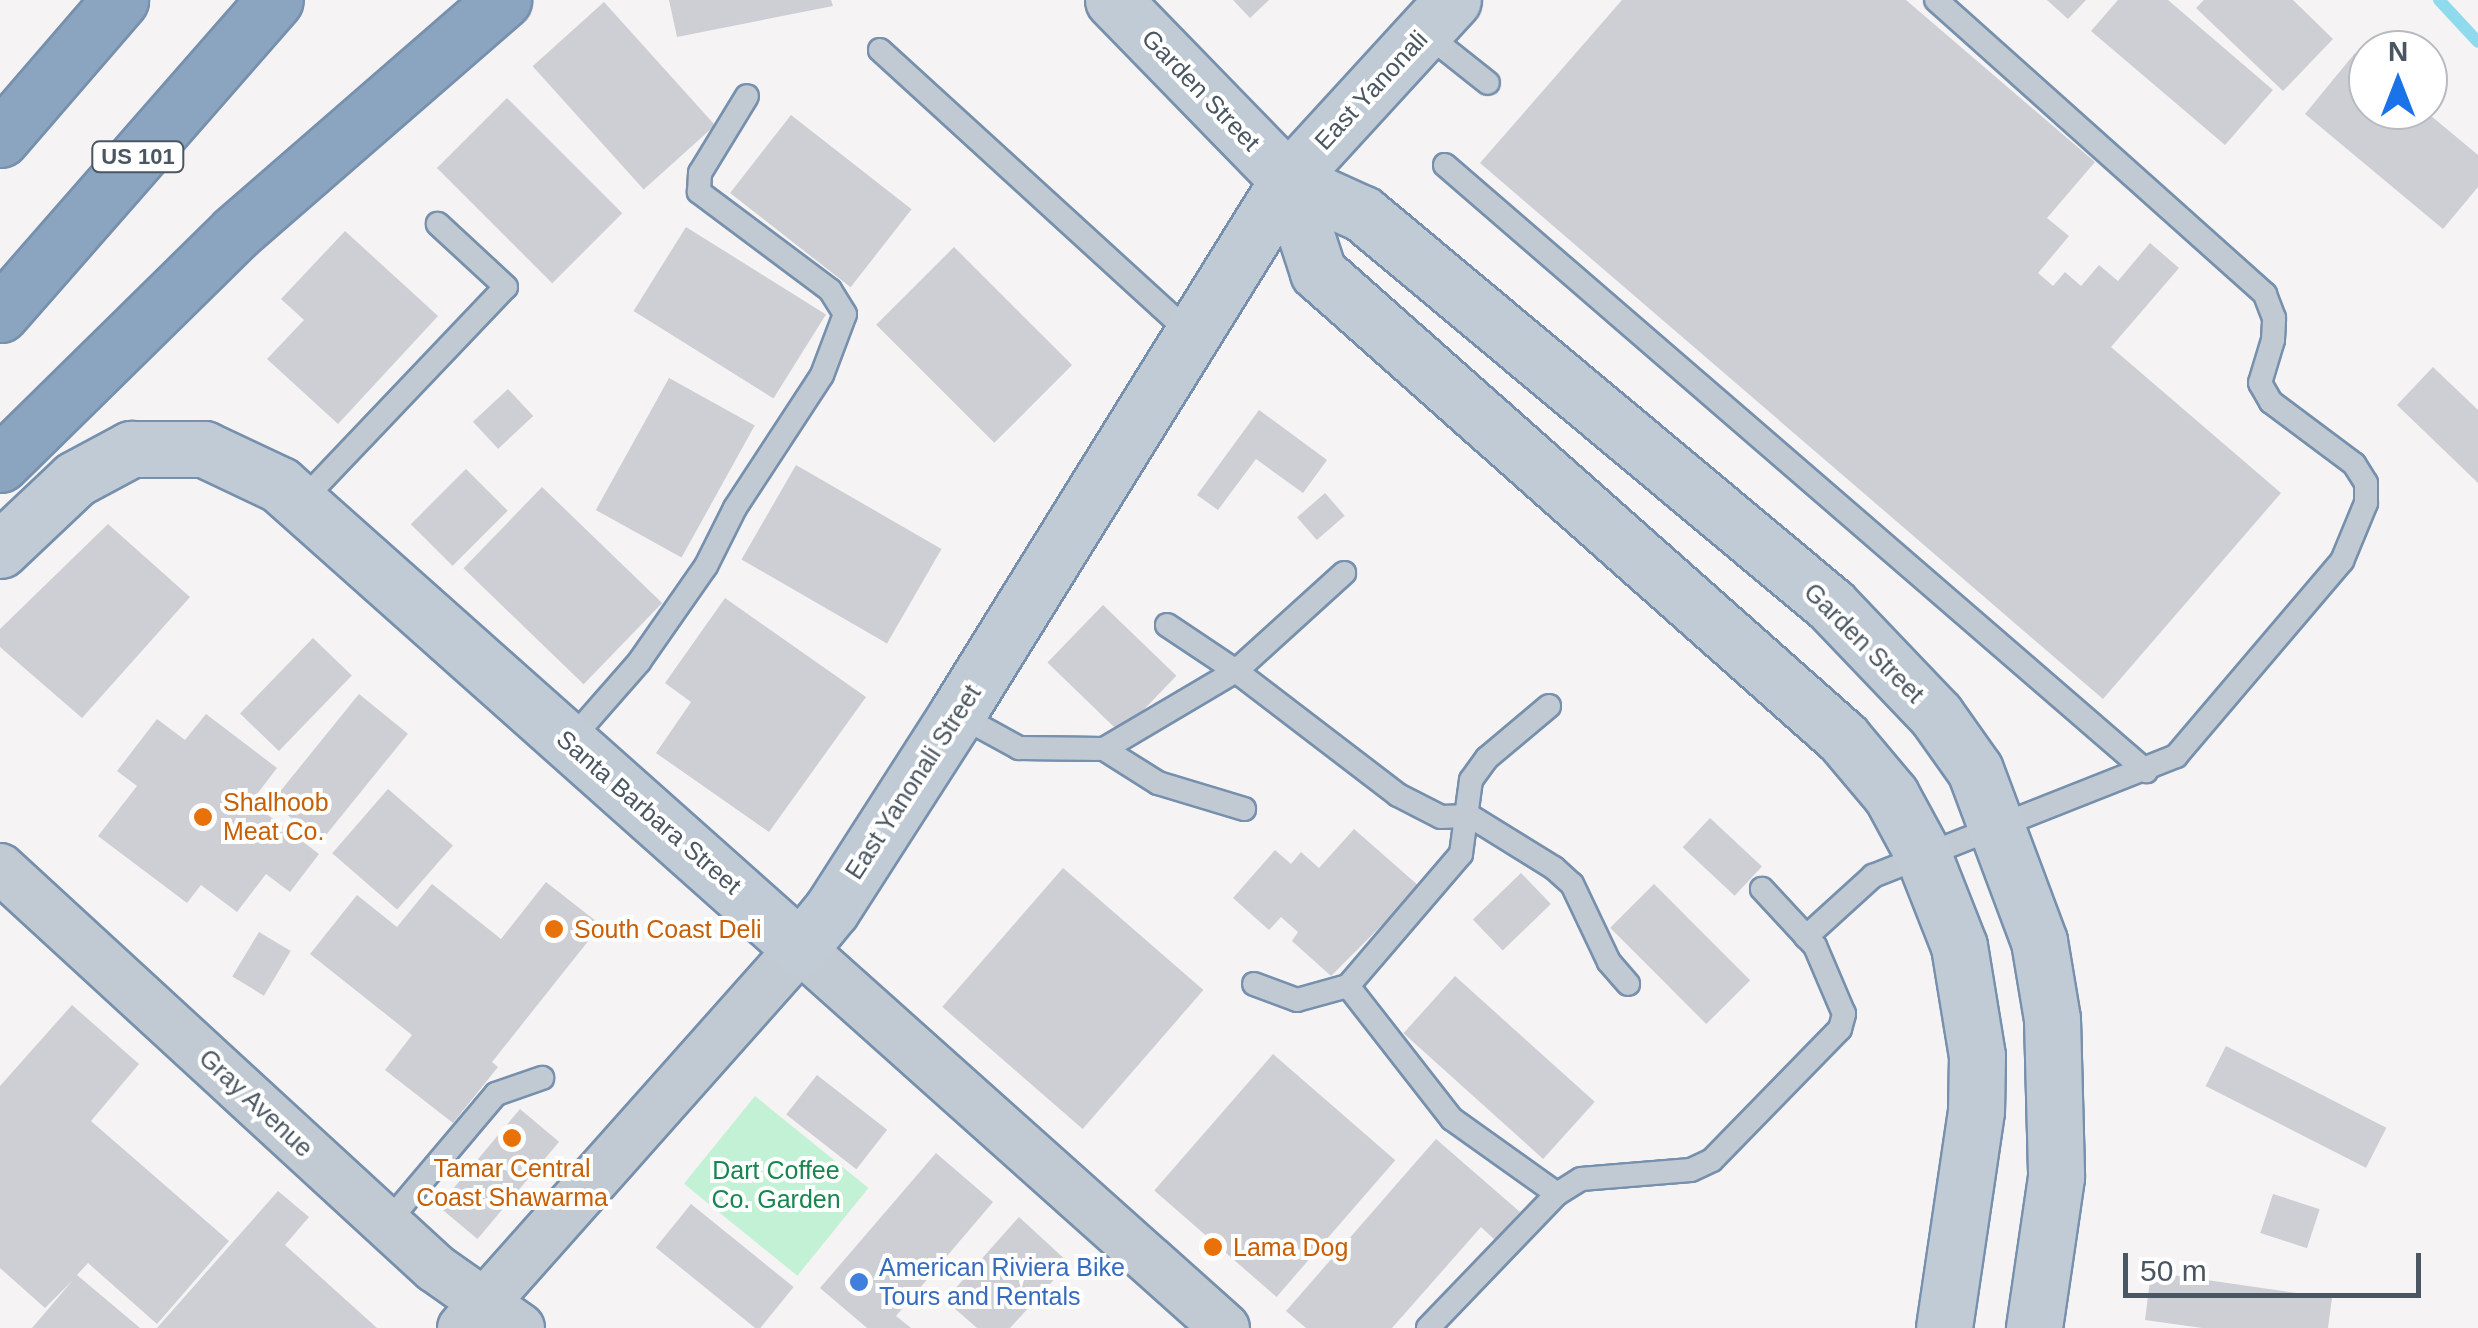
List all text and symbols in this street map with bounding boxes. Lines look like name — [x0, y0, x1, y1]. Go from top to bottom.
street label: Garden Street — [1136, 23, 1266, 157]
street label: East Yanonali — [1308, 24, 1434, 156]
north arrow — [2348, 30, 2448, 130]
text: N — [2388, 36, 2408, 67]
road number: US 101 — [90, 140, 186, 174]
street label: Garden Street — [1798, 577, 1930, 709]
street label: East Yanonali Street — [839, 679, 987, 885]
street label: Santa Barbara Street — [551, 724, 747, 900]
place label: Shalhoob Meat Co. — [223, 788, 329, 847]
marker: Shalhoob Meat Co. — [192, 806, 214, 828]
place label: South Coast Deli — [574, 914, 762, 944]
marker: South Coast Deli — [543, 918, 565, 940]
street label: Gray Avenue — [193, 1042, 319, 1164]
marker: Tamar Central Coast Shawarma — [501, 1127, 523, 1149]
place label: Tamar Central Coast Shawarma — [416, 1154, 608, 1213]
park label: Dart Coffee Co. Garden — [711, 1156, 841, 1215]
place label: Lama Dog — [1233, 1232, 1348, 1262]
scale bar — [2128, 1233, 2426, 1295]
marker: Lama Dog — [1202, 1236, 1224, 1258]
place label: American Riviera Bike Tours and Rentals — [879, 1253, 1125, 1312]
text: 50 m — [2140, 1254, 2207, 1287]
marker: American Riviera Bike Tours and Rentals — [848, 1271, 870, 1293]

